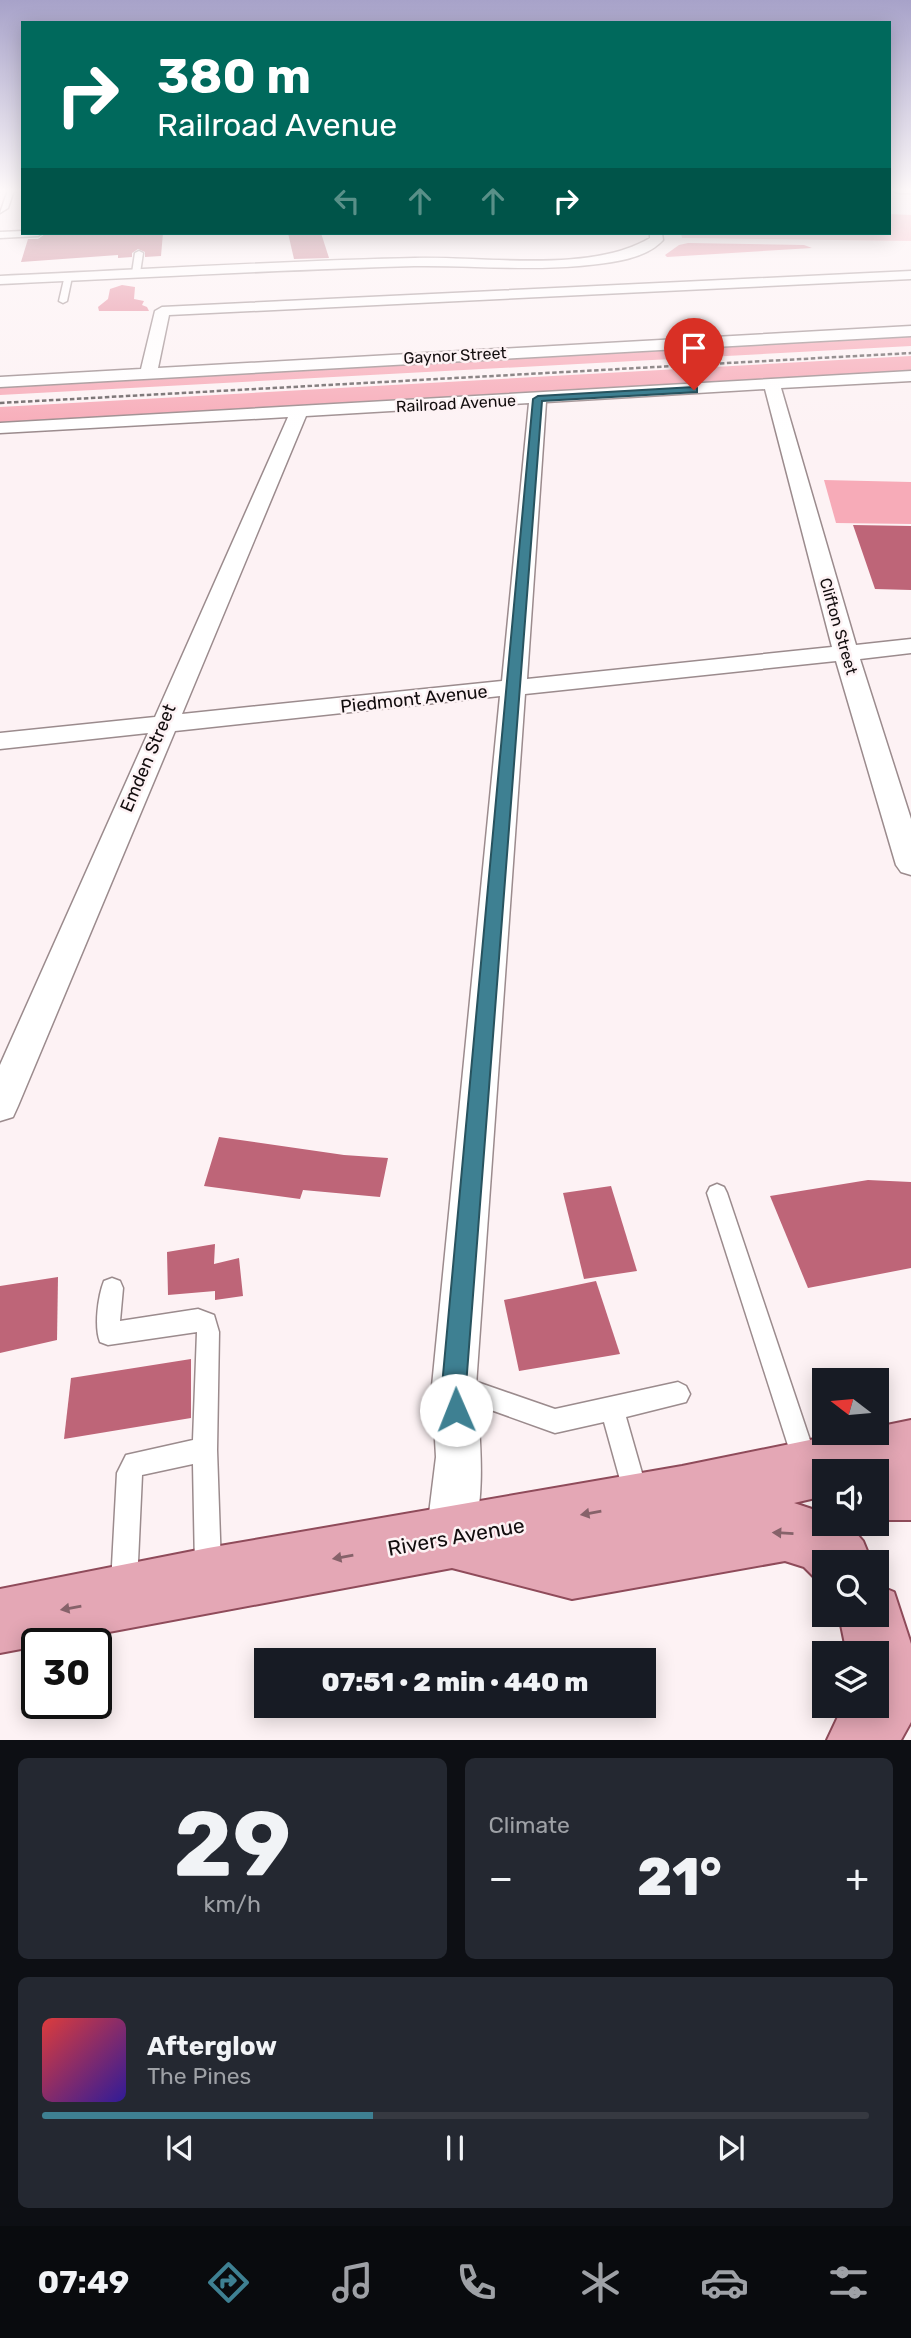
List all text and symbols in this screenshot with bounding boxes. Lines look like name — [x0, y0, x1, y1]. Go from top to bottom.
text: 380 m — [157, 47, 311, 105]
icon: right — [42, 49, 133, 140]
text: Railroad Avenue — [157, 106, 397, 144]
icon: left — [328, 182, 366, 220]
icon: ahead — [401, 182, 439, 220]
icon: ahead — [474, 182, 512, 220]
icon: right — [547, 182, 585, 220]
pin — [664, 318, 724, 390]
icon: arrive — [675, 329, 713, 367]
street label: Gaynor Street — [403, 343, 507, 368]
street label: Railroad Avenue — [396, 391, 517, 416]
street label: Clifton Street — [816, 576, 861, 677]
street label: Piedmont Avenue — [339, 680, 489, 718]
street label: Emden Street — [115, 701, 181, 815]
north arrow — [812, 1368, 889, 1446]
map controls — [812, 1368, 889, 1718]
position arrow — [419, 1373, 493, 1447]
button: sound — [812, 1459, 889, 1536]
one-way arrow — [580, 1507, 602, 1518]
street label: Rivers Avenue — [385, 1512, 526, 1561]
one-way arrow — [772, 1527, 794, 1538]
button: search — [812, 1550, 889, 1627]
one-way arrow — [331, 1552, 353, 1563]
one-way arrow — [60, 1603, 82, 1614]
speed limit sign: 30 — [21, 1628, 112, 1719]
button: layers — [812, 1641, 889, 1718]
text: 07:51 · 2 min · 440 m — [322, 1667, 588, 1698]
text: 29 — [174, 1790, 291, 1898]
text: Climate — [489, 1811, 570, 1839]
text: 21° — [637, 1846, 721, 1908]
text: − — [489, 1855, 513, 1901]
text: + — [845, 1855, 869, 1901]
text: km/h — [204, 1890, 261, 1918]
text: Afterglow — [147, 2031, 277, 2062]
text: The Pines — [147, 2062, 251, 2090]
icon: previous — [161, 2129, 199, 2167]
icon: pause — [436, 2129, 474, 2167]
icon: next — [712, 2129, 750, 2167]
icon: directions — [204, 2258, 253, 2307]
icon: music — [328, 2258, 377, 2307]
icon: phone — [452, 2258, 501, 2307]
icon: climate — [576, 2258, 625, 2307]
icon: car — [700, 2258, 749, 2307]
icon: filters — [824, 2258, 873, 2307]
text: 07:49 — [38, 2263, 129, 2301]

